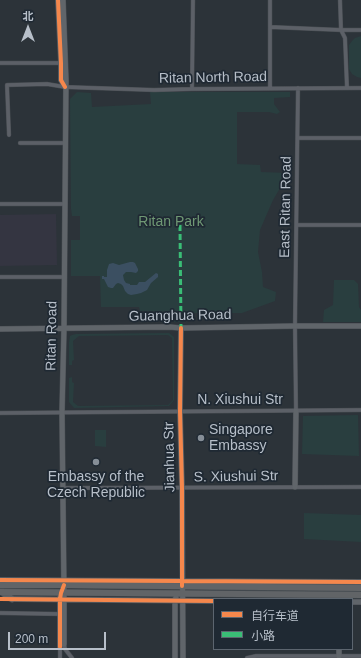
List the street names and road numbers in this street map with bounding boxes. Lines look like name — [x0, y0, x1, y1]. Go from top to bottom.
street label: Ritan North Road — [159, 69, 267, 87]
street label: East Ritan Road — [277, 156, 295, 258]
street label: Ritan Road — [43, 301, 61, 371]
street label: Guanghua Road — [128, 307, 232, 325]
street label: N. Xiushui Str — [197, 392, 283, 408]
street label: Jianhua Str — [161, 421, 179, 493]
street label: S. Xiushui Str — [193, 468, 279, 486]

